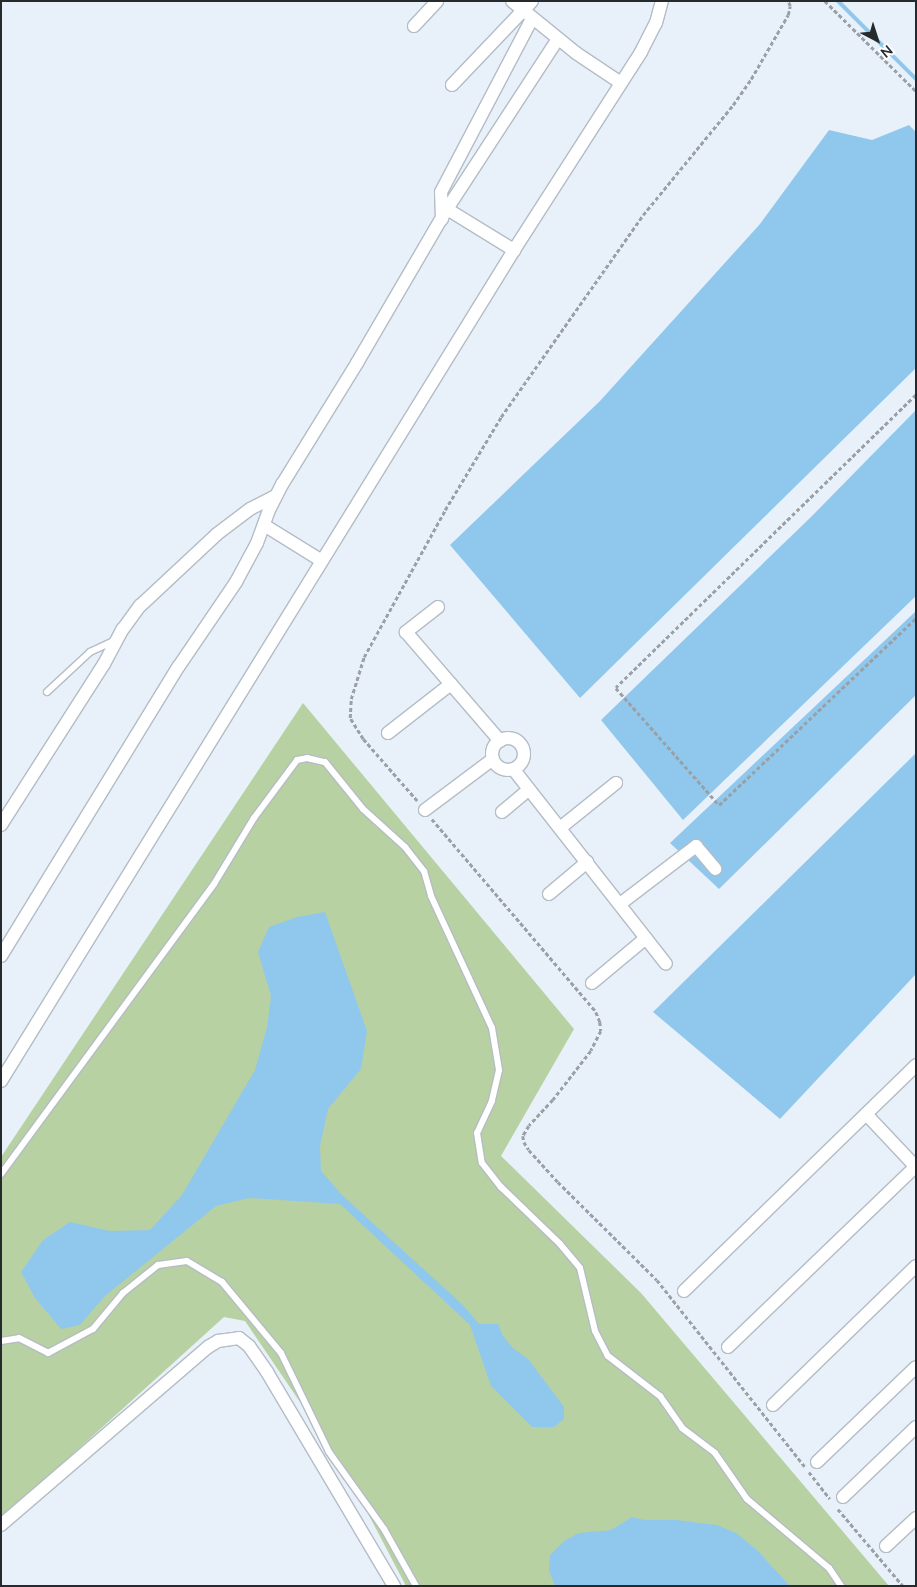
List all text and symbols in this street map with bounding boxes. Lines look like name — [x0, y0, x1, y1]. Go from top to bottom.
north arrow — [852, 15, 902, 65]
text: N — [877, 41, 896, 62]

